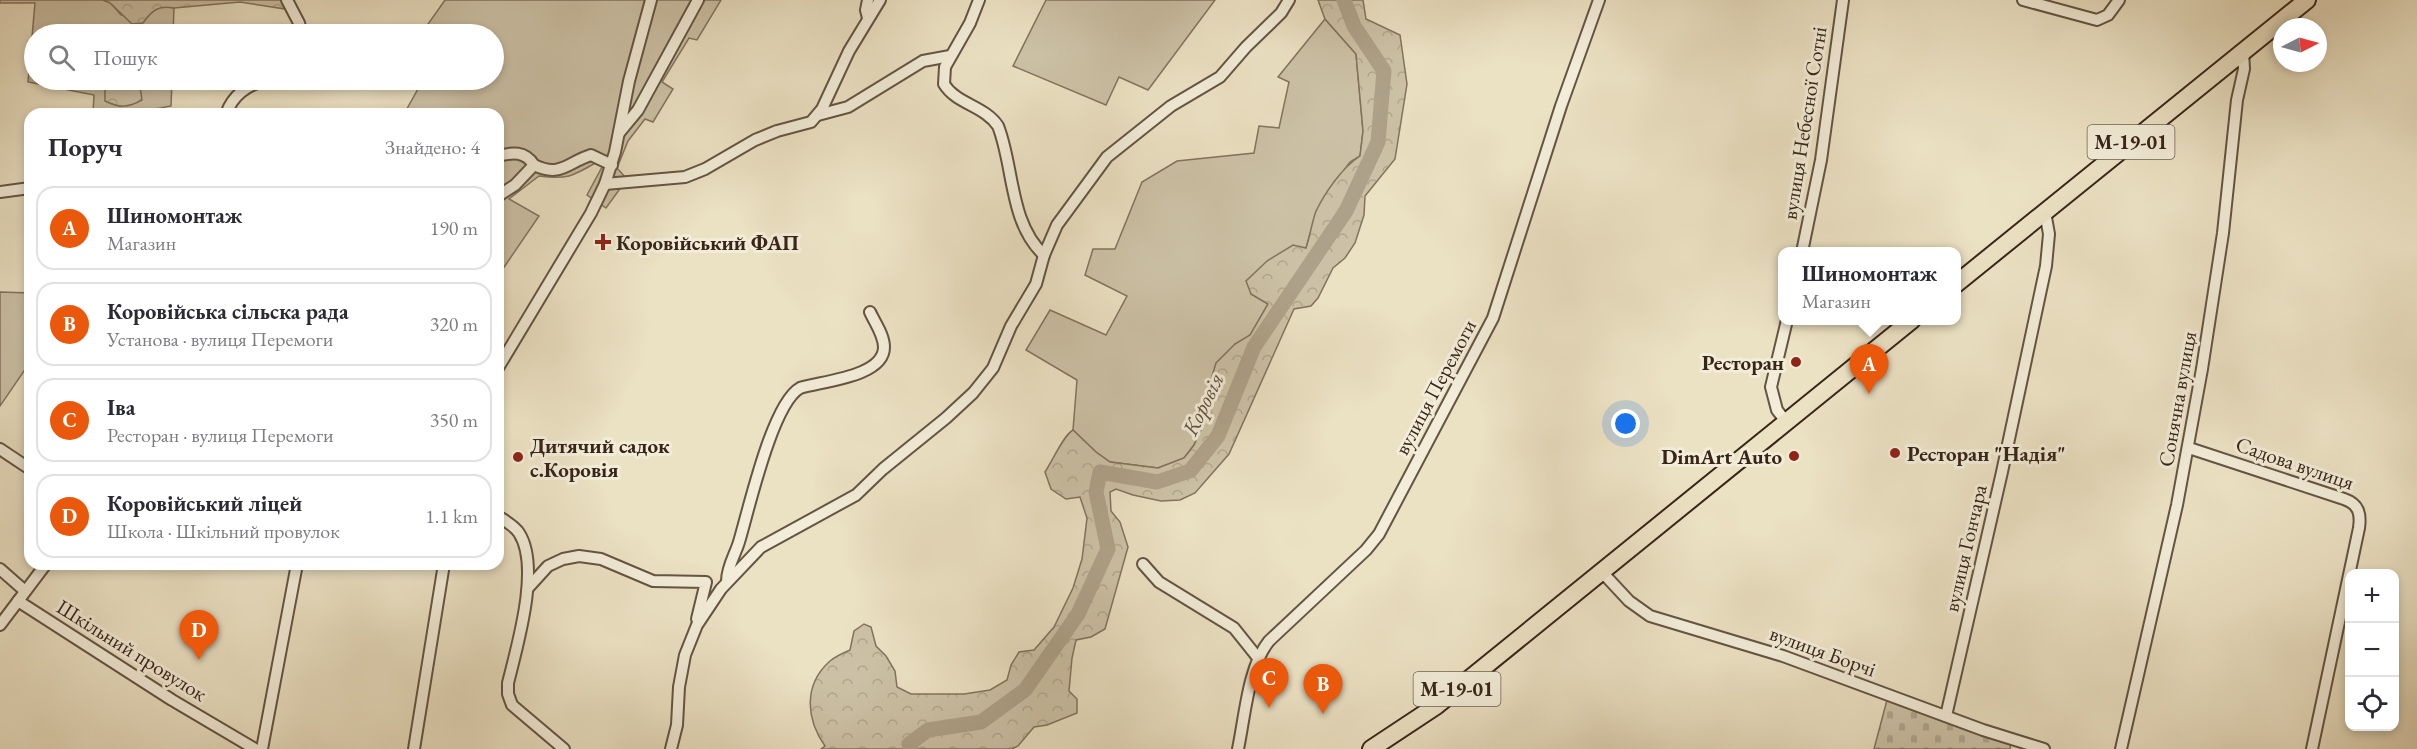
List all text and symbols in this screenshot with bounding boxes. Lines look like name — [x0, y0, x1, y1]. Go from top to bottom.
north arrow — [2273, 18, 2327, 72]
search box — [24, 24, 504, 90]
street label: вулиця Небесної Сотні — [1775, 25, 1833, 221]
icon: search — [45, 41, 78, 74]
text: Пошук — [93, 43, 157, 72]
road number: М-19-01 — [2088, 125, 2174, 159]
text: Поруч — [48, 130, 123, 164]
text: Знайдено: 4 — [385, 134, 480, 160]
text: Шиномонтаж — [107, 201, 243, 230]
text: A — [62, 215, 77, 241]
text: 190 m — [430, 215, 478, 241]
place label: Коровійський ФАП — [616, 229, 799, 256]
text: Магазин — [107, 230, 176, 256]
marker: Коровійський ФАП — [594, 233, 612, 251]
popup — [1778, 247, 1961, 325]
text: Шиномонтаж — [1802, 259, 1937, 288]
text: Магазин — [1802, 288, 1871, 314]
text: Коровійська сільска рада — [107, 297, 349, 326]
text: B — [63, 311, 76, 337]
text: 320 m — [430, 311, 478, 337]
street label: вулиця Перемоги — [1388, 315, 1482, 459]
text: Установа · вулиця Перемоги — [107, 326, 333, 352]
street label: Сонячна вулиця — [2152, 329, 2202, 469]
pin: A — [1850, 344, 1888, 394]
place label: Ресторан — [1702, 349, 1784, 376]
marker: Ресторан — [1789, 355, 1803, 369]
water label: Коровія — [1175, 368, 1231, 441]
text: Іва — [107, 393, 135, 422]
text: C — [62, 407, 77, 433]
text: 350 m — [430, 407, 478, 433]
your location — [1611, 409, 1640, 438]
text: Ресторан · вулиця Перемоги — [107, 422, 334, 448]
street label: Садова вулиця — [2232, 430, 2358, 496]
place label: Дитячий садок с.Коровія — [530, 432, 670, 483]
place label: Ресторан "Надія" — [1907, 440, 2066, 467]
place label: DimArt Auto — [1661, 443, 1782, 470]
marker: Ресторан "Надія" — [1888, 446, 1902, 460]
marker: DimArt Auto — [1787, 449, 1801, 463]
marker: Дитячий садок с.Коровія — [511, 450, 525, 464]
street label: вулиця Гончара — [1937, 481, 1993, 614]
text: Коровійський ліцей — [107, 489, 302, 518]
text: D — [62, 503, 77, 529]
text: 1.1 km — [425, 503, 478, 529]
text: Школа · Шкільний провулок — [107, 518, 340, 544]
map controls — [2345, 569, 2399, 731]
button: + — [2345, 569, 2399, 623]
street label: Шкільний провулок — [52, 593, 212, 707]
pin: D — [180, 610, 218, 660]
street label: вулиця Борчі — [1766, 619, 1880, 683]
button: − — [2345, 623, 2399, 677]
pin: C — [1250, 658, 1288, 708]
pin: B — [1304, 664, 1342, 714]
road number: М-19-01 — [1414, 672, 1500, 706]
button: locate — [2345, 677, 2399, 731]

